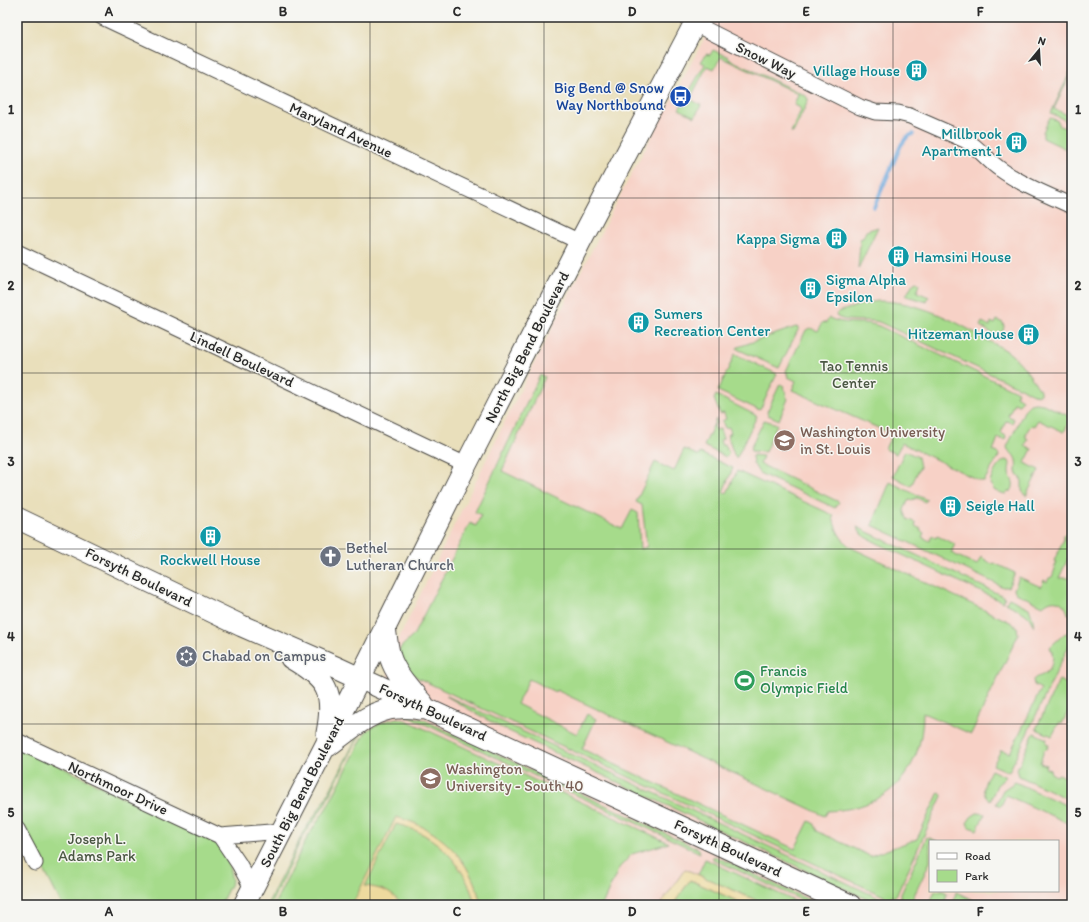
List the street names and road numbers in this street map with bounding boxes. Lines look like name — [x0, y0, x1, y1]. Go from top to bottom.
street label: Snow Way — [733, 38, 799, 82]
street label: Maryland Avenue — [287, 98, 395, 162]
street label: North Big Bend Boulevard — [481, 268, 573, 426]
street label: Lindell Boulevard — [187, 327, 297, 391]
street label: Forsyth Boulevard — [83, 543, 195, 611]
street label: Forsyth Boulevard — [376, 679, 490, 745]
street label: South Big Bend Boulevard — [256, 713, 348, 871]
street label: Northmoor Drive — [65, 757, 171, 819]
street label: Forsyth Boulevard — [671, 815, 785, 881]

